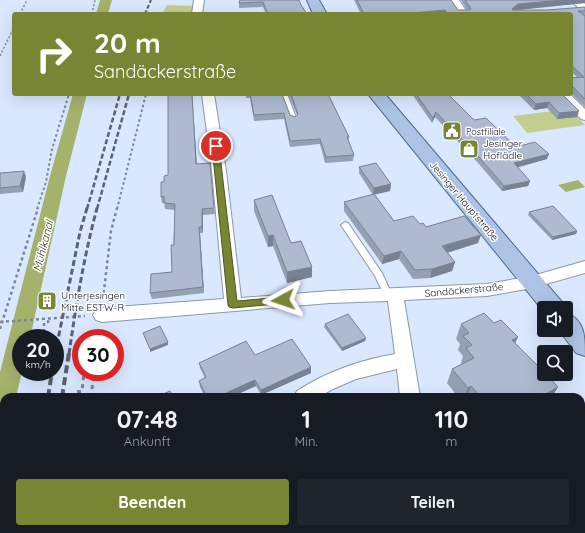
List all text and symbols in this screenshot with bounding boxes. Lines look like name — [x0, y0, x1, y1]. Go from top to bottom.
text: 20 m — [94, 25, 161, 60]
icon: right — [28, 28, 80, 80]
text: Sandäckerstraße — [94, 60, 236, 83]
public building icon: Postfiliale — [441, 120, 463, 142]
place label: Postfiliale — [466, 126, 506, 137]
pin — [199, 129, 233, 163]
icon: arrive — [205, 135, 227, 157]
place label: Jesinger Hoflädle — [483, 137, 523, 162]
shop icon: Jesinger Hoflädle — [458, 138, 480, 160]
street label: Jesinger Hauptstraße — [427, 158, 501, 244]
water label: Mühlkanal — [30, 218, 56, 273]
position arrow — [262, 279, 304, 321]
street label: Sandäckerstraße — [424, 280, 504, 300]
place label: Unterjesingen Mitte ESTW-R — [61, 289, 125, 314]
building icon: Unterjesingen Mitte ESTW-R — [36, 290, 58, 312]
map controls — [537, 301, 573, 381]
button: sound — [537, 301, 573, 337]
speed limit sign: 30 — [72, 329, 124, 381]
text: 20 — [26, 337, 50, 362]
button: search — [537, 345, 573, 381]
text: km/h — [25, 358, 51, 371]
text: 07:48 — [117, 404, 178, 434]
text: 1 — [302, 404, 311, 434]
text: 110 — [435, 404, 468, 434]
text: Ankunft — [124, 433, 171, 449]
text: Min. — [294, 433, 318, 449]
text: m — [446, 433, 457, 449]
button: Beenden — [16, 479, 289, 525]
button: Teilen — [297, 479, 569, 525]

